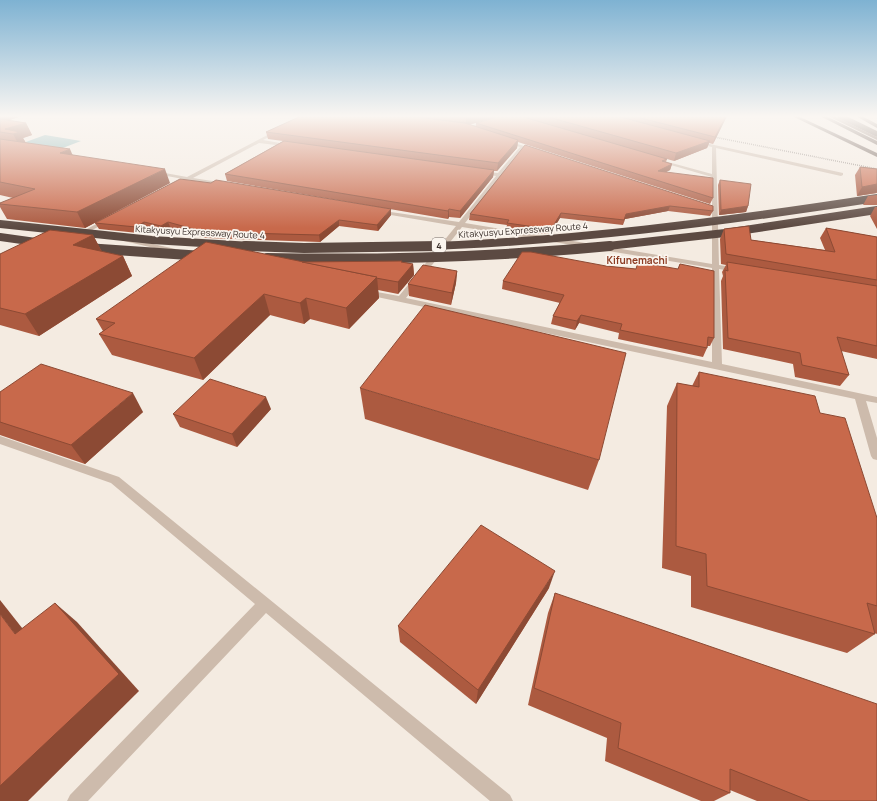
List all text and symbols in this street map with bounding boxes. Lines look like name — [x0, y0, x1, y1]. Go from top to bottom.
street label: Kitakyusyu Expressway Route 4 — [458, 219, 588, 241]
street label: Kitakyusyu Expressway Route 4 — [135, 222, 265, 242]
road number: 4 — [432, 238, 446, 252]
district label: Kifunemachi — [607, 253, 667, 267]

